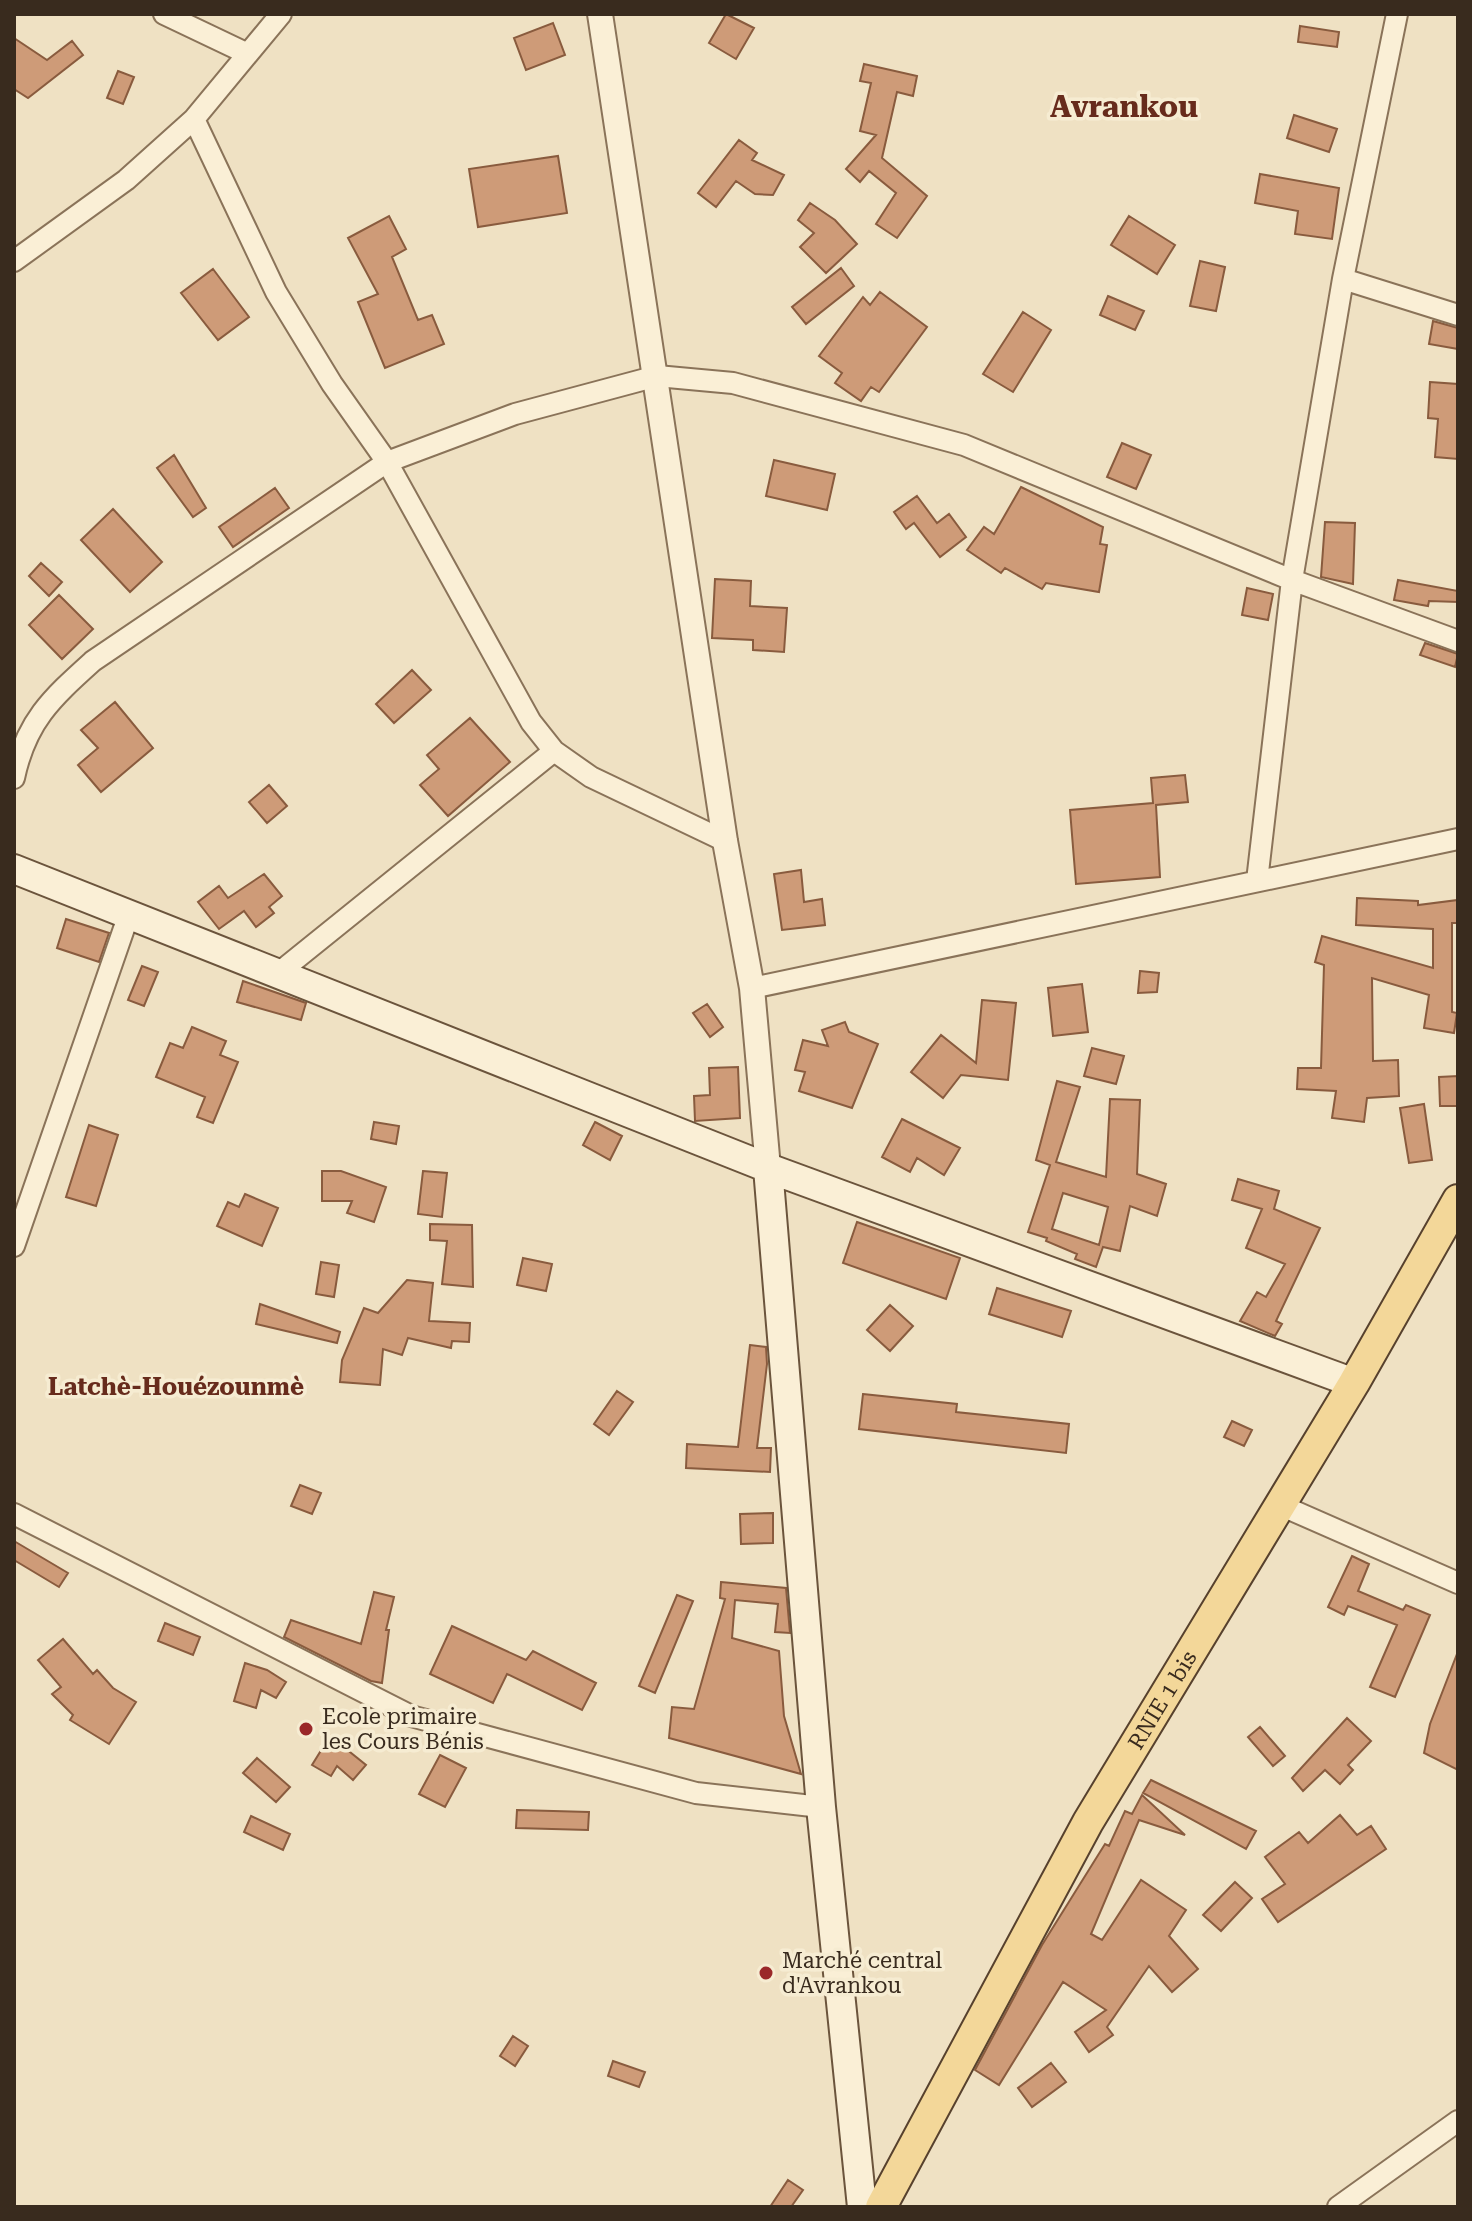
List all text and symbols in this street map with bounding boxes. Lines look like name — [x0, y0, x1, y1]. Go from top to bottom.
district label: Avrankou — [1050, 89, 1198, 124]
district label: Latchè-Houézounmè — [48, 1373, 304, 1401]
street label: RNIE 1 bis — [1123, 1646, 1201, 1754]
place label: Ecole primaire les Cours Bénis — [322, 1704, 484, 1754]
marker: Ecole primaire les Cours Bénis — [297, 1720, 315, 1738]
place label: Marché central d'Avrankou — [782, 1948, 942, 1998]
marker: Marché central d'Avrankou — [757, 1964, 775, 1982]

